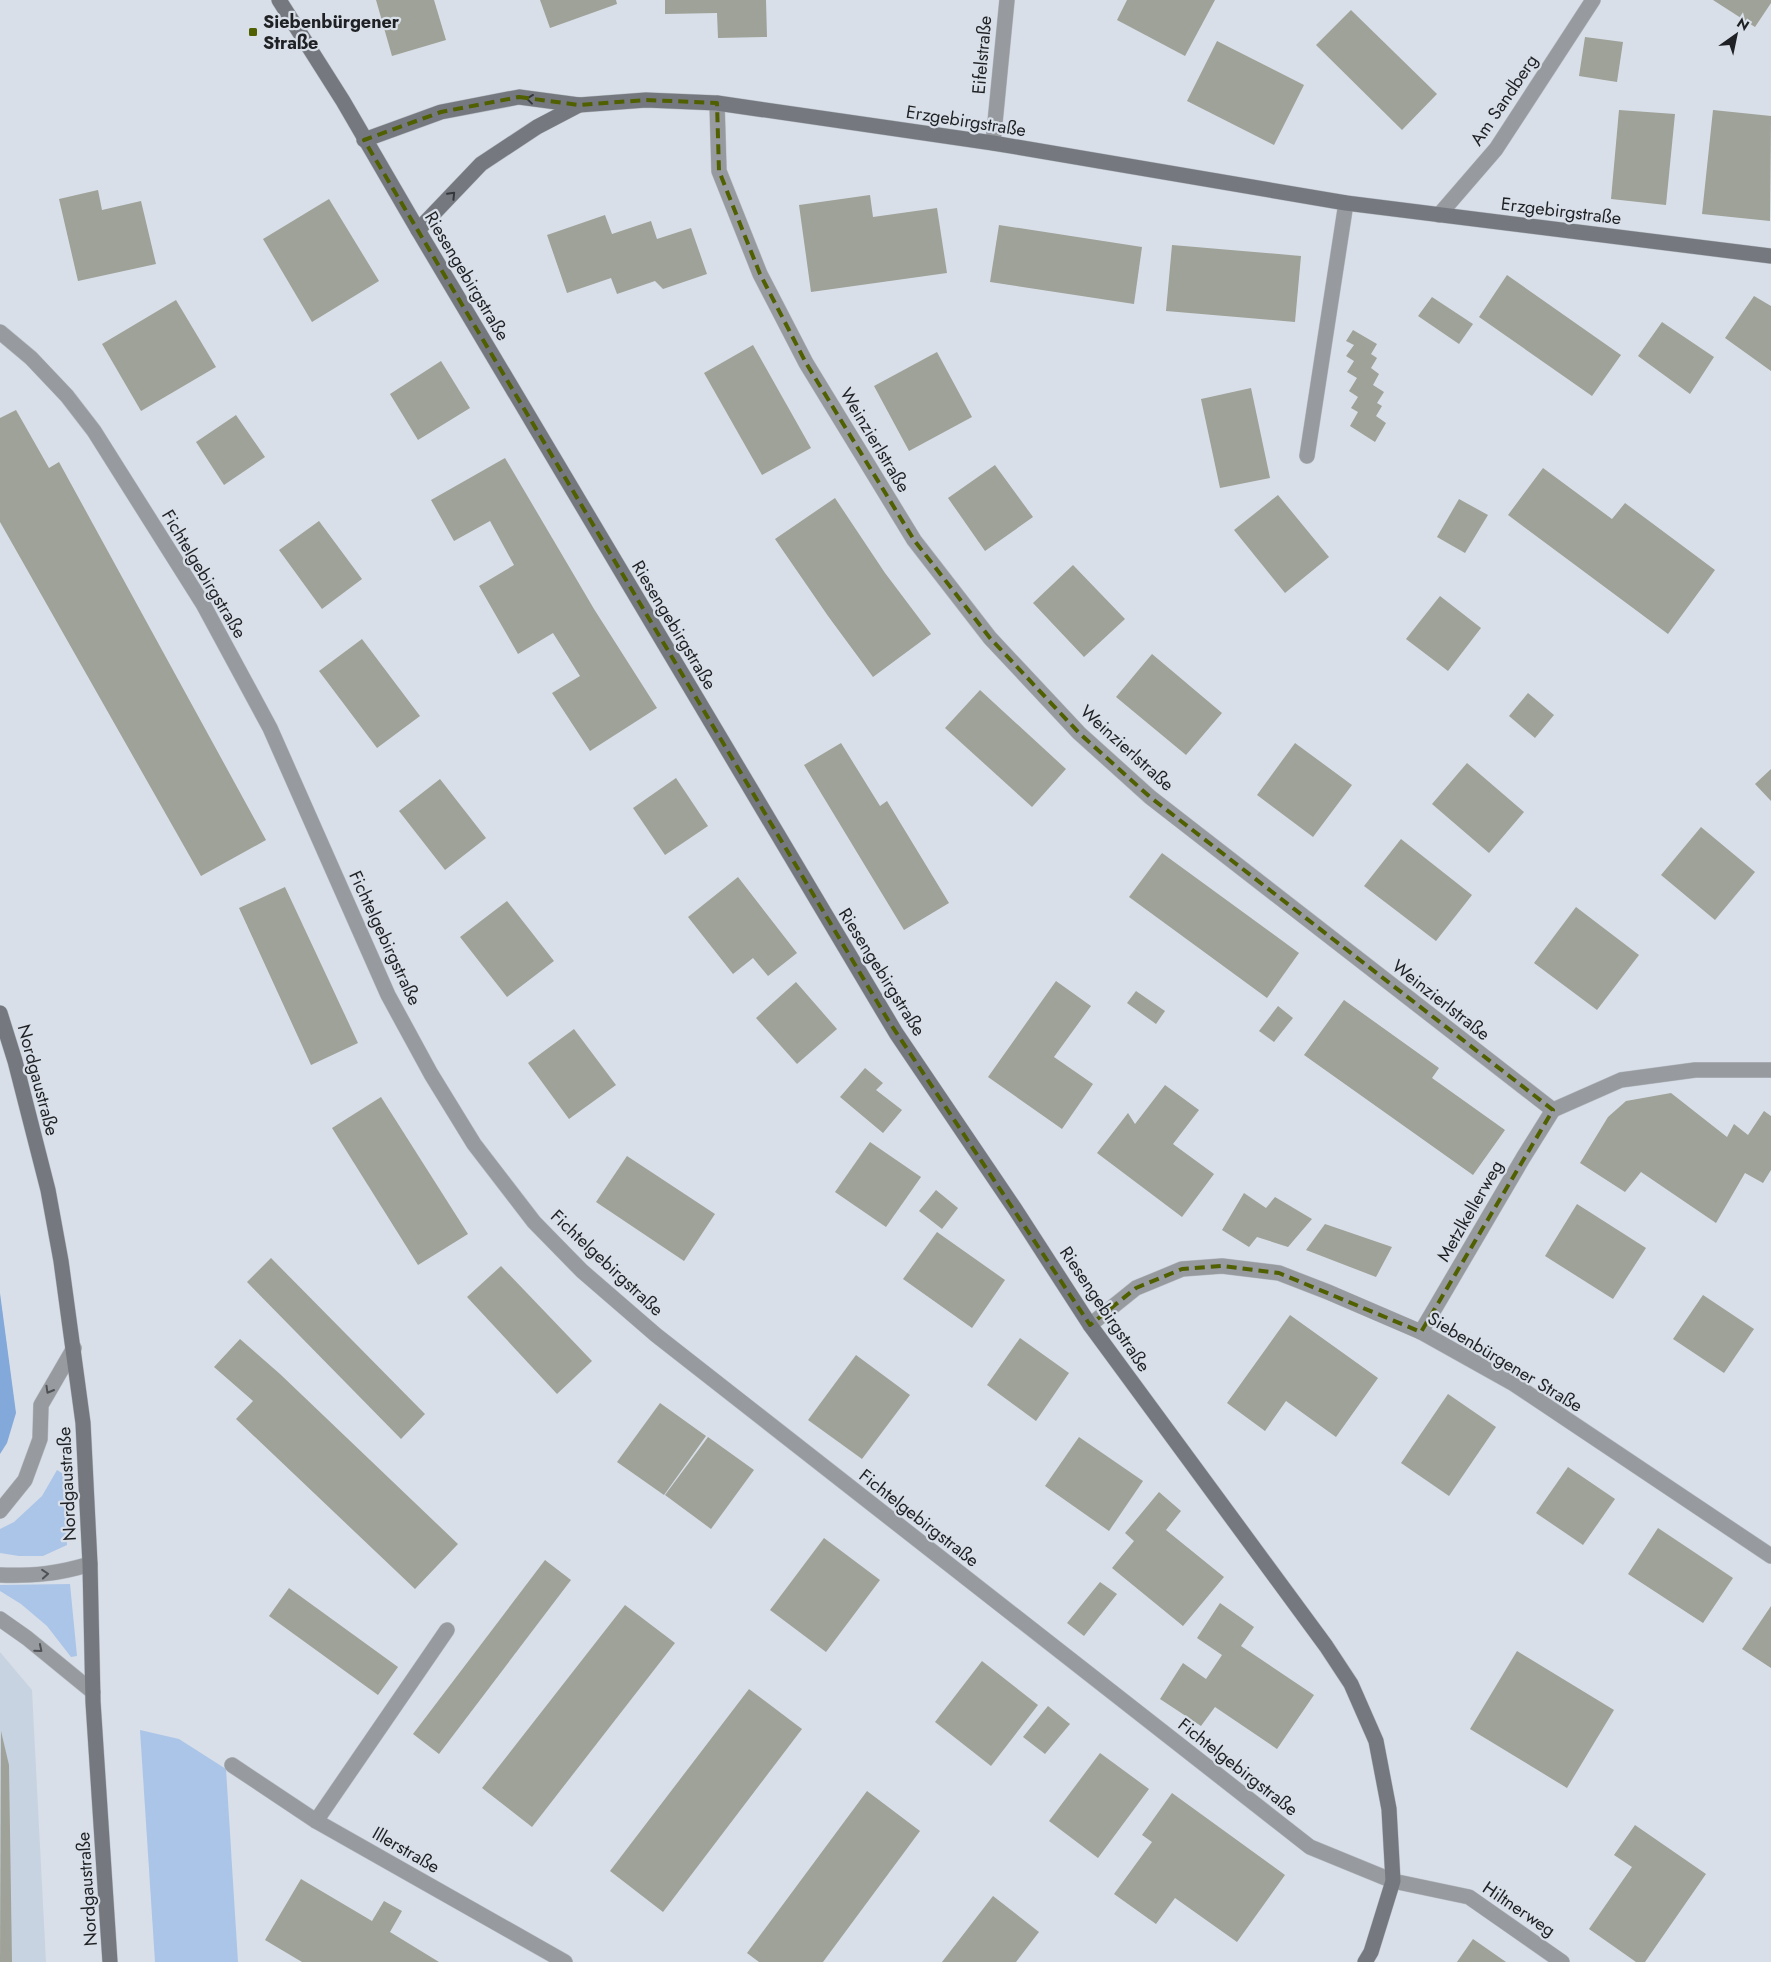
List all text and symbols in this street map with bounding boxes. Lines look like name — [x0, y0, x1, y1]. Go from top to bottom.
place label: Siebenbürgener Straße — [263, 9, 400, 56]
north arrow — [1711, 10, 1761, 60]
text: N — [1733, 13, 1753, 36]
street label: Eifelstraße — [966, 15, 998, 95]
marker: Siebenbürgener Straße — [247, 26, 259, 38]
street label: Am Sandberg — [1464, 49, 1544, 151]
one-way arrow — [526, 94, 534, 105]
street label: Erzgebirgstraße — [904, 99, 1028, 143]
street label: Erzgebirgstraße — [1499, 191, 1623, 231]
one-way arrow — [446, 192, 455, 201]
street label: Riesengebirgstraße — [418, 207, 516, 345]
street label: Weinzierlstraße — [833, 383, 917, 497]
street label: Fichtelgebirgstraße — [155, 505, 253, 643]
street label: Riesengebirgstraße — [625, 556, 723, 694]
street label: Weinzierlstraße — [1074, 699, 1180, 797]
street label: Fichtelgebirgstraße — [342, 866, 428, 1010]
street label: Riesengebirgstraße — [832, 903, 932, 1041]
street label: Weinzierlstraße — [1386, 953, 1496, 1047]
street label: Nordgaustraße — [11, 1021, 65, 1139]
street label: Metzlkellerweg — [1430, 1155, 1510, 1267]
street label: Fichtelgebirgstraße — [545, 1204, 669, 1322]
street label: Riesengebirgstraße — [1053, 1241, 1157, 1377]
street label: Siebenbürgener Straße — [1423, 1305, 1587, 1419]
one-way arrow — [46, 1385, 56, 1394]
street label: Nordgaustraße — [51, 1426, 83, 1542]
street label: Fichtelgebirgstraße — [853, 1463, 985, 1573]
one-way arrow — [42, 1569, 50, 1580]
one-way arrow — [33, 1643, 42, 1651]
street label: Fichtelgebirgstraße — [1172, 1712, 1304, 1822]
street label: Illerstraße — [367, 1820, 445, 1880]
street label: Nordgaustraße — [70, 1831, 104, 1947]
street label: Hiltnerweg — [1477, 1875, 1561, 1943]

